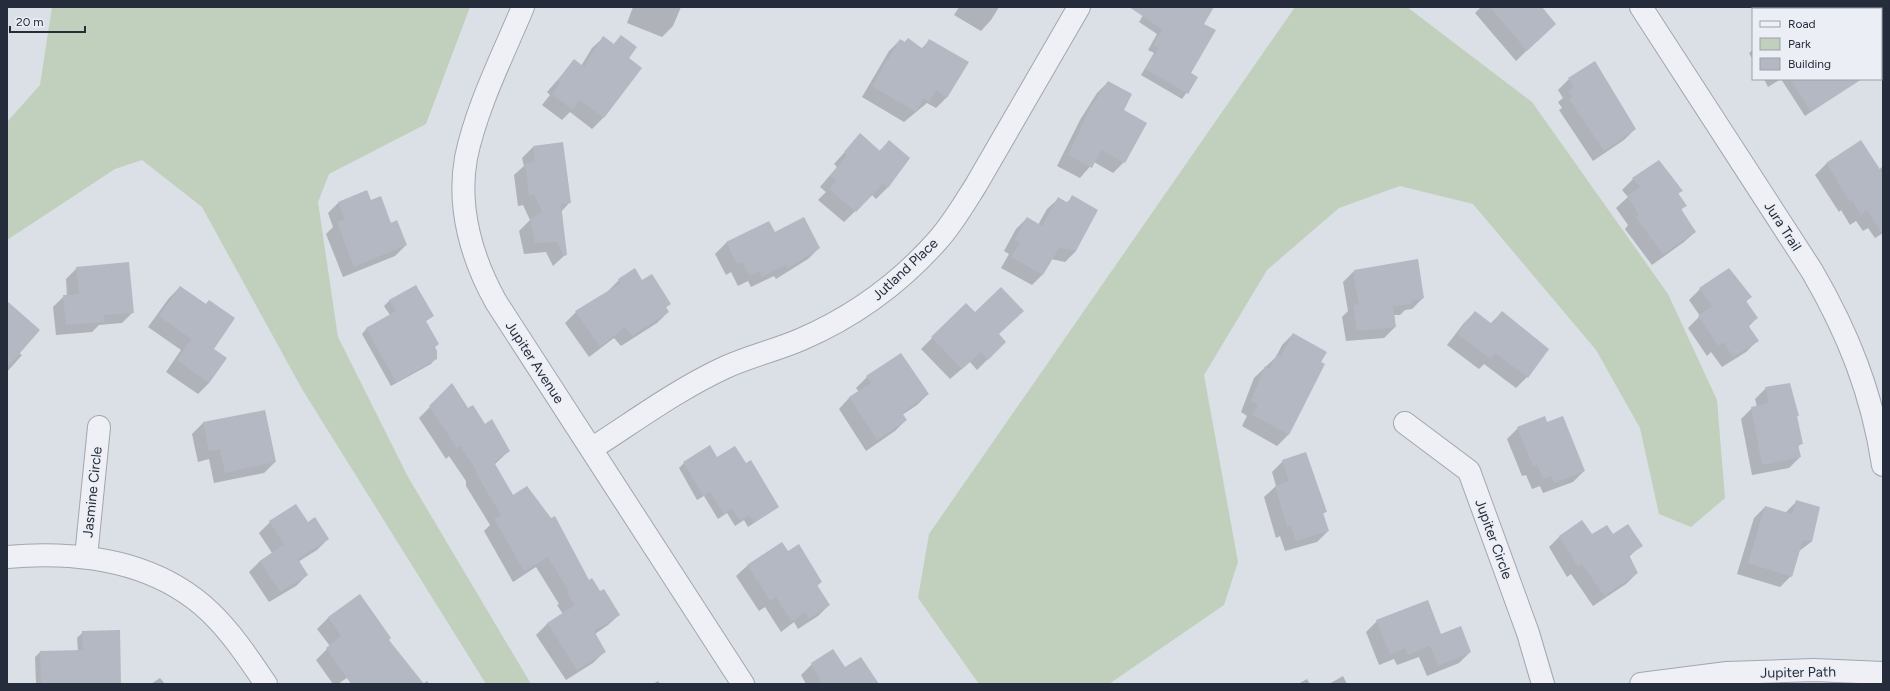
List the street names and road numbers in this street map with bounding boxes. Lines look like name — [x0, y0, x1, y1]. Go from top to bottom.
street label: Jura Trail — [1760, 198, 1805, 254]
street label: Jutland Place — [869, 234, 942, 304]
street label: Jupiter Avenue — [502, 318, 568, 407]
street label: Jasmine Circle — [79, 445, 106, 538]
street label: Jupiter Circle — [1471, 497, 1516, 582]
street label: Jupiter Path — [1760, 663, 1836, 682]

